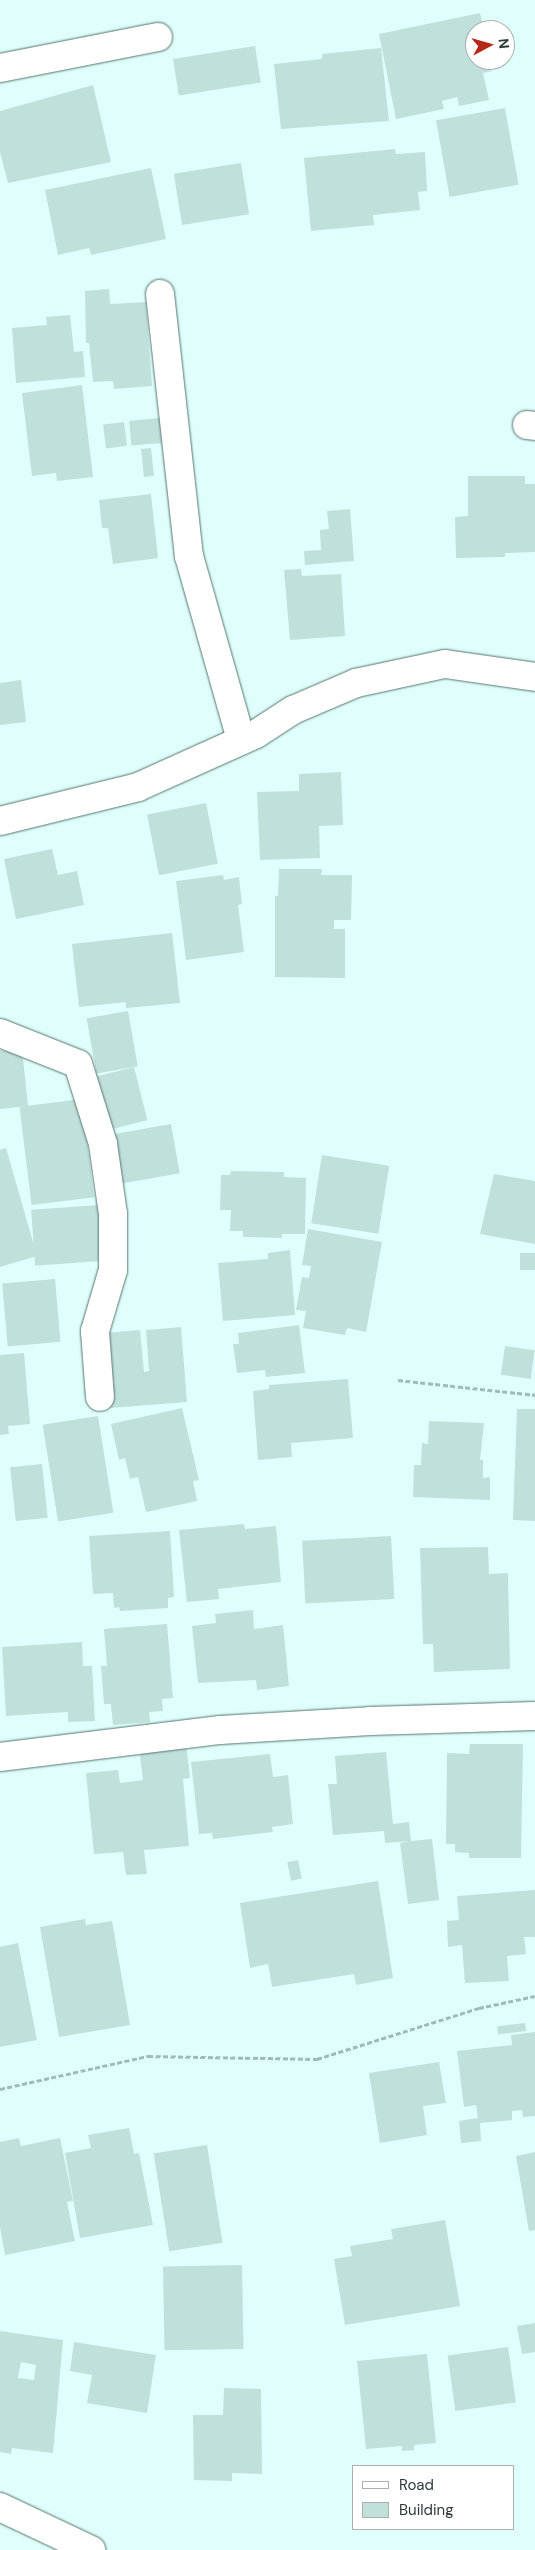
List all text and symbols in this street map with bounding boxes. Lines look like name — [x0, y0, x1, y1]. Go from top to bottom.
north arrow — [465, 20, 515, 70]
text: N — [494, 38, 513, 50]
legend — [352, 2465, 515, 2530]
text: Road — [399, 2475, 434, 2495]
text: Building — [399, 2500, 454, 2520]

